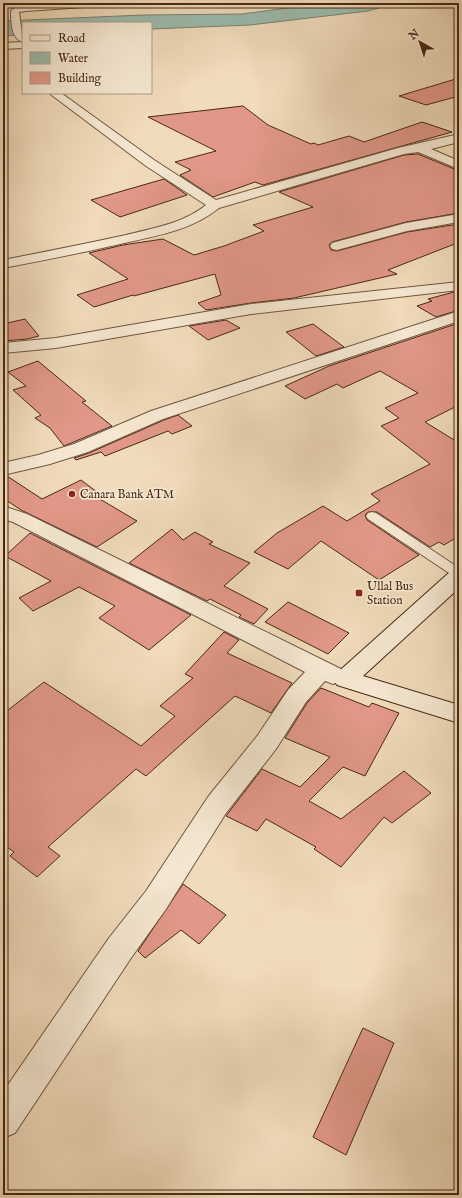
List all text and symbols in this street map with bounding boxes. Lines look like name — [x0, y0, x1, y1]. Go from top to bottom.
legend — [22, 22, 152, 94]
north arrow — [400, 22, 440, 62]
text: N — [405, 26, 423, 44]
text: Road — [58, 31, 86, 46]
text: Water — [58, 51, 89, 66]
text: Building — [58, 71, 102, 86]
place label: Canara Bank ATM — [80, 487, 174, 502]
marker: Canara Bank ATM — [67, 489, 77, 499]
place label: Ullal Bus Station — [367, 579, 413, 608]
marker: Ullal Bus Station — [354, 588, 364, 598]

